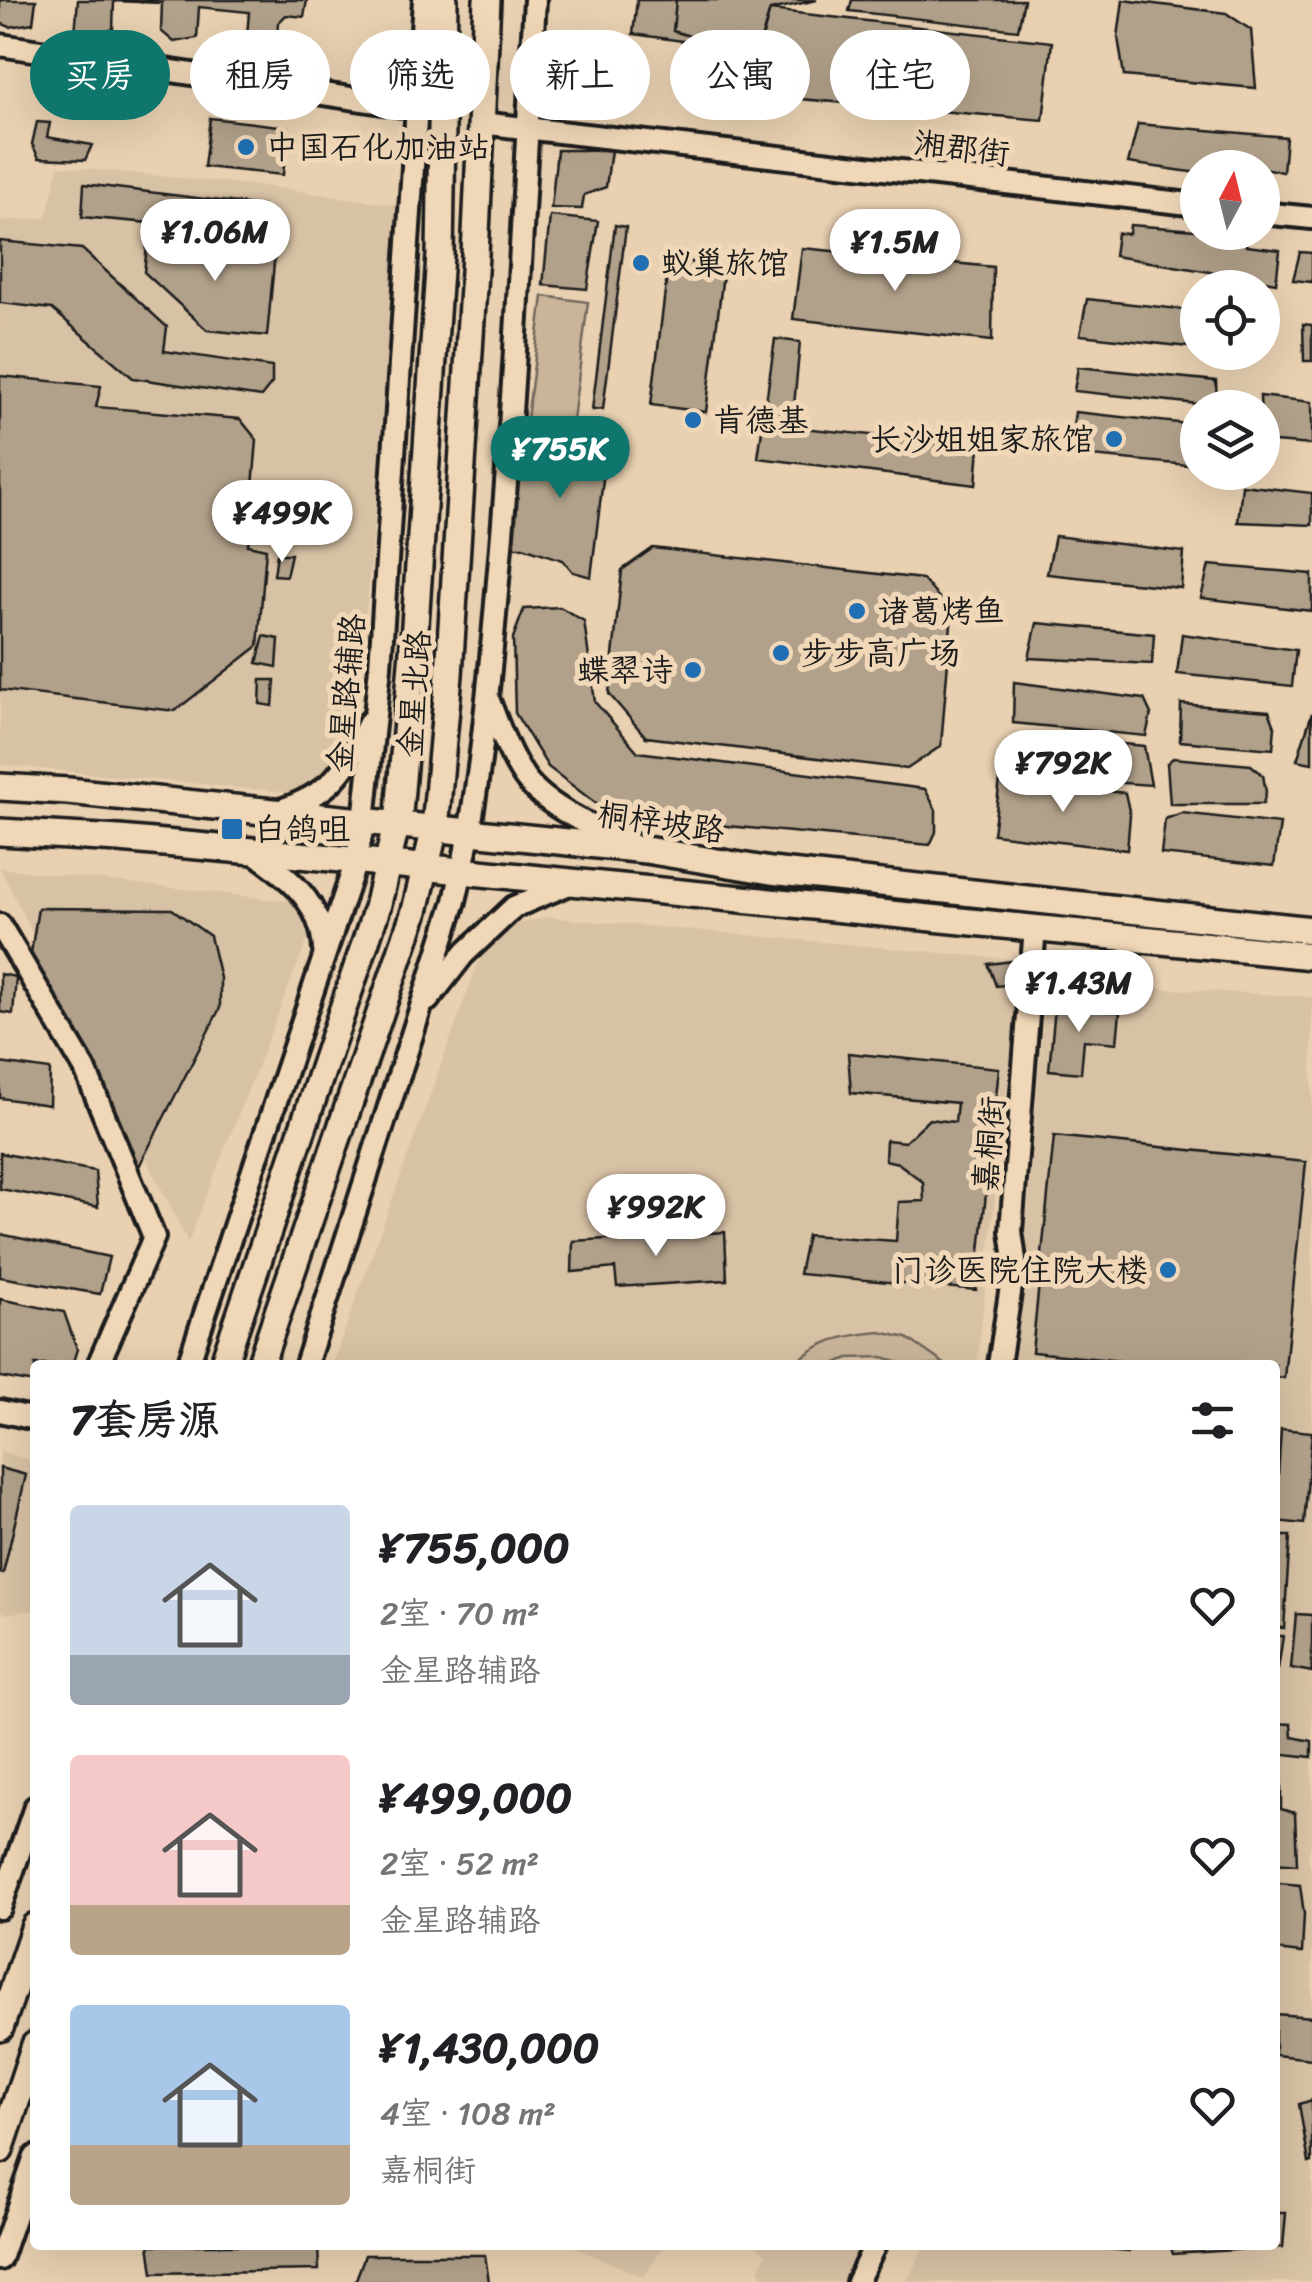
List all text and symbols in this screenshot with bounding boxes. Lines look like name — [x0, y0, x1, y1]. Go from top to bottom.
chip: 买房 — [30, 30, 170, 120]
chip: 租房 — [190, 30, 330, 120]
chip: 筛选 — [350, 30, 490, 120]
chip: 新上 — [510, 30, 650, 120]
chip: 公寓 — [670, 30, 810, 120]
chip: 住宅 — [830, 30, 970, 120]
street label: 湘郡街 — [911, 114, 1013, 183]
place label: 中国石化加油站 — [266, 119, 490, 176]
marker: 中国石化加油站 — [235, 136, 257, 158]
north arrow — [1180, 150, 1280, 250]
map controls — [1180, 150, 1280, 490]
pin: ¥1.06M — [134, 199, 296, 284]
text: ¥1.06M — [162, 203, 268, 260]
pin: ¥1.5M — [825, 209, 965, 294]
text: ¥1.5M — [852, 213, 938, 270]
place label: 蚁巢旅馆 — [661, 235, 789, 292]
marker: 蚁巢旅馆 — [630, 252, 652, 274]
button: locate — [1180, 270, 1280, 370]
button: layers — [1180, 390, 1280, 490]
place label: 肯德基 — [713, 392, 809, 449]
marker: 肯德基 — [682, 409, 704, 431]
place label: 长沙姐姐家旅馆 — [870, 411, 1094, 468]
pin: ¥755K — [490, 416, 630, 501]
text: ¥755K — [513, 420, 607, 477]
marker: 长沙姐姐家旅馆 — [1103, 428, 1125, 450]
pin: ¥499K — [212, 480, 352, 565]
text: ¥499K — [234, 484, 330, 541]
place label: 诸葛烤鱼 — [877, 583, 1005, 640]
marker: 诸葛烤鱼 — [846, 600, 868, 622]
street label: 金星路辅路 — [311, 611, 382, 775]
place label: 步步高广场 — [801, 625, 961, 682]
street label: 金星北路 — [382, 628, 447, 760]
place label: 蝶翠诗 — [577, 642, 673, 699]
marker: 步步高广场 — [770, 642, 792, 664]
marker: 蝶翠诗 — [682, 659, 704, 681]
pin: ¥792K — [993, 730, 1133, 815]
text: ¥792K — [1016, 734, 1110, 791]
street label: 桐梓坡路 — [594, 785, 728, 860]
place label: 白鸽咀 — [254, 801, 351, 858]
marker: 白鸽咀 — [219, 816, 245, 842]
pin: ¥1.43M — [998, 950, 1160, 1035]
text: ¥1.43M — [1027, 954, 1131, 1011]
street label: 嘉桐街 — [957, 1094, 1022, 1194]
pin: ¥992K — [586, 1174, 726, 1259]
text: ¥992K — [609, 1178, 703, 1235]
place label: 门诊医院住院大楼 — [892, 1242, 1148, 1299]
marker: 门诊医院住院大楼 — [1157, 1259, 1179, 1281]
text: 7套房源 — [70, 1383, 220, 1457]
icon: filters — [1185, 1393, 1240, 1448]
text: ¥755,000 — [380, 1511, 570, 1585]
icon: home — [150, 1545, 270, 1665]
icon: heart — [1185, 1578, 1240, 1633]
text: 2室 · 70 m² — [380, 1585, 540, 1642]
text: 金星路辅路 — [380, 1642, 540, 1699]
text: ¥499,000 — [380, 1761, 572, 1835]
icon: home — [150, 1795, 270, 1915]
icon: heart — [1185, 1828, 1240, 1883]
text: 2室 · 52 m² — [380, 1835, 539, 1892]
text: 金星路辅路 — [380, 1892, 540, 1949]
text: ¥1,430,000 — [380, 2011, 599, 2085]
icon: home — [150, 2045, 270, 2165]
icon: heart — [1185, 2078, 1240, 2133]
text: 4室 · 108 m² — [380, 2085, 556, 2142]
text: 嘉桐街 — [380, 2142, 476, 2199]

